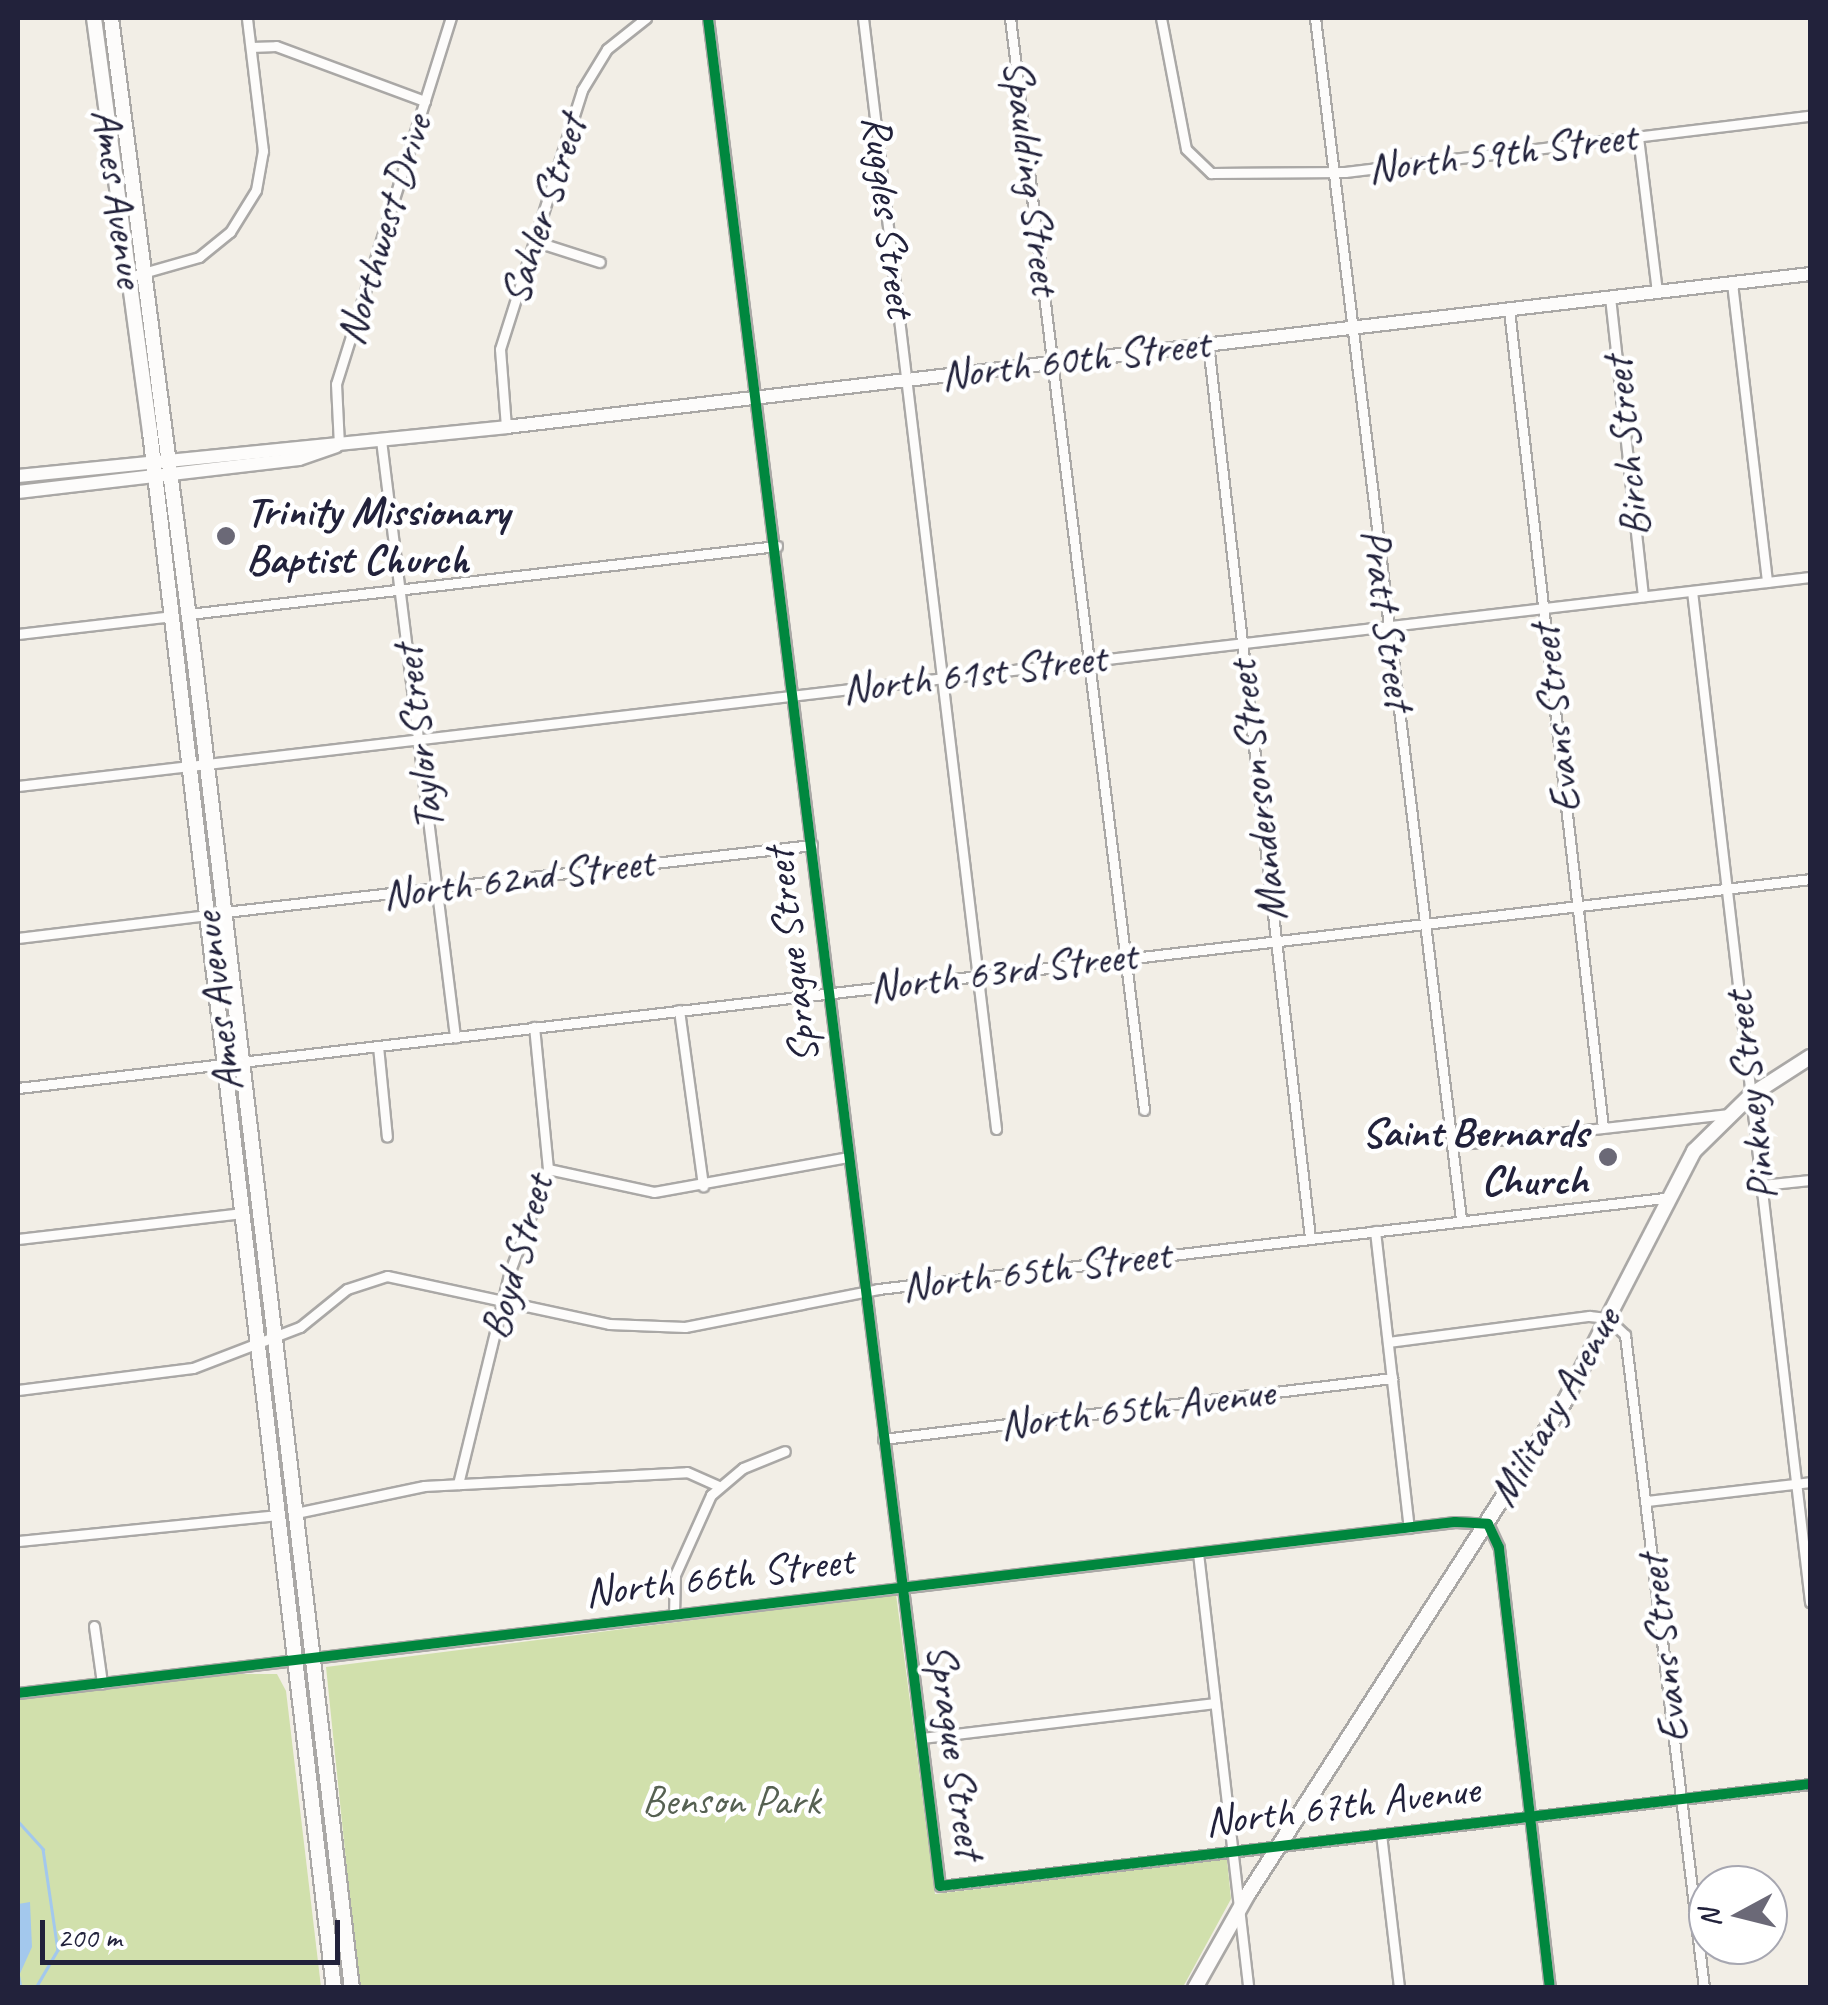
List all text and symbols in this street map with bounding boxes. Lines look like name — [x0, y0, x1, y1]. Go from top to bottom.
street label: Spaulding Street — [992, 56, 1070, 298]
street label: Ames Avenue — [81, 106, 155, 290]
street label: Northwest Drive — [325, 109, 443, 351]
street label: Sahler Street — [490, 109, 598, 311]
street label: North 59th Street — [1365, 111, 1639, 195]
street label: Ruggles Street — [851, 112, 925, 320]
street label: North 60th Street — [938, 318, 1212, 402]
street label: Birch Street — [1592, 355, 1662, 539]
place label: Trinity Missionary Baptist Church — [246, 487, 511, 586]
marker: Trinity Missionary Baptist Church — [215, 525, 237, 547]
street label: Pratt Street — [1349, 525, 1425, 713]
street label: Evans Street — [1520, 622, 1592, 816]
street label: North 61st Street — [839, 633, 1109, 715]
street label: Taylor Street — [383, 643, 455, 833]
street label: Manderson Street — [1217, 658, 1299, 924]
street label: North 62nd Street — [379, 837, 657, 921]
street label: Sprague Street — [754, 846, 830, 1066]
street label: Ames Avenue — [182, 910, 254, 1094]
street label: North 63rd Street — [866, 931, 1140, 1013]
street label: Pinkney Street — [1713, 988, 1789, 1204]
place label: Saint Bernards Church — [1363, 1108, 1588, 1206]
marker: Saint Bernards Church — [1597, 1146, 1619, 1168]
street label: Boyd Street — [470, 1169, 564, 1345]
street label: North 65th Street — [899, 1229, 1173, 1313]
street label: Military Avenue — [1478, 1299, 1632, 1515]
street label: North 65th Avenue — [997, 1367, 1277, 1451]
street label: North 66th Street — [582, 1535, 856, 1619]
street label: Evans Street — [1628, 1552, 1700, 1746]
street label: Sprague Street — [915, 1641, 995, 1861]
street label: North 67th Avenue — [1202, 1764, 1482, 1848]
park label: Benson Park — [641, 1776, 821, 1826]
north arrow — [1688, 1865, 1788, 1965]
scale bar — [45, 1900, 345, 1962]
text: N — [1691, 1908, 1728, 1929]
text: 200 m — [57, 1918, 122, 1956]

